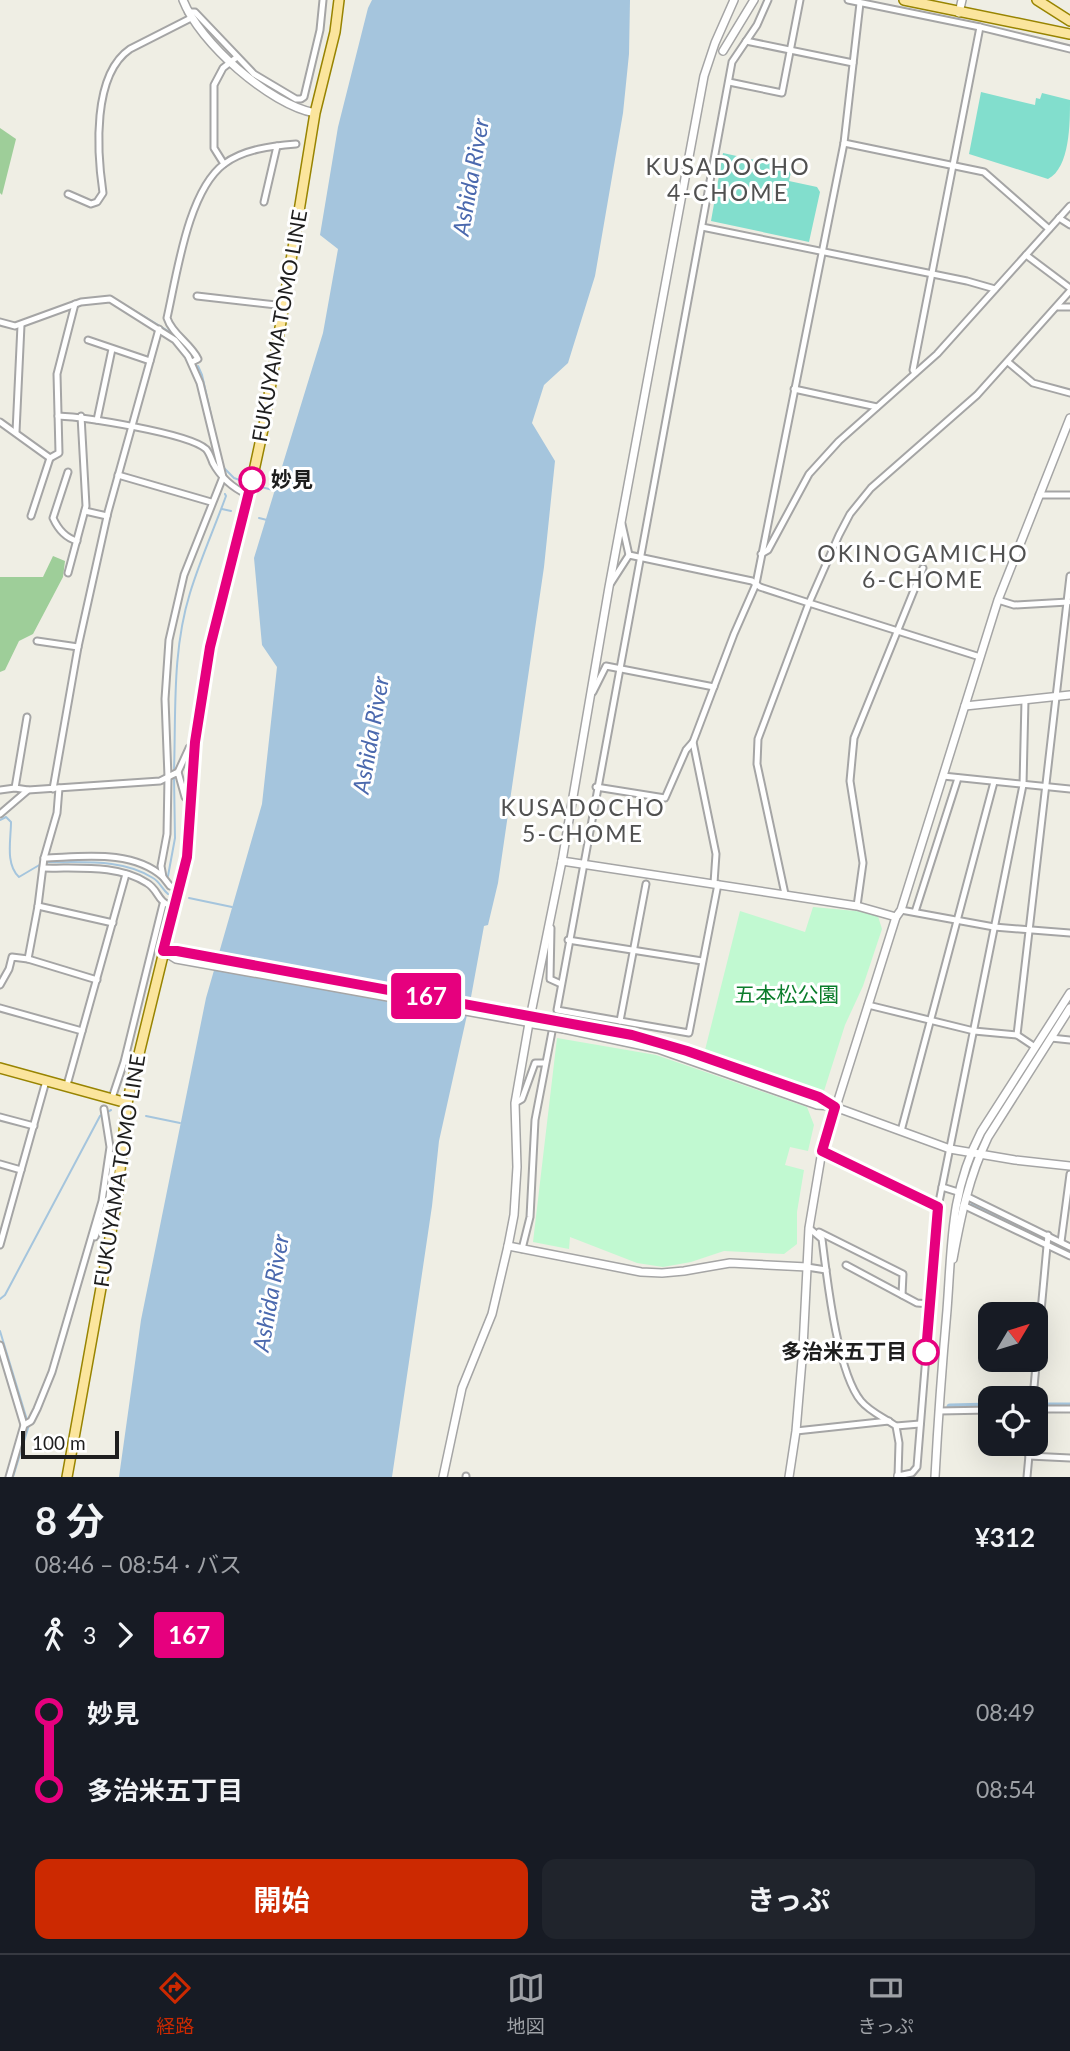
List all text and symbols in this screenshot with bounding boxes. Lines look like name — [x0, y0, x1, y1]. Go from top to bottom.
water label: Ashida River — [446, 115, 494, 239]
district label: KUSADOCHO 4-CHOME — [645, 152, 811, 206]
street label: FUKUYAMA TOMO LINE — [246, 208, 311, 444]
place label: 妙見 — [271, 466, 313, 491]
marker: 妙見 — [239, 467, 265, 493]
district label: OKINOGAMICHO 6-CHOME — [817, 539, 1029, 593]
water label: Ashida River — [346, 673, 394, 797]
district label: KUSADOCHO 5-CHOME — [500, 793, 666, 847]
line badge: 167 — [386, 973, 466, 1019]
text: 167 — [405, 981, 447, 1010]
park label: 五本松公園 — [735, 981, 840, 1006]
street label: FUKUYAMA TOMO LINE — [88, 1053, 149, 1289]
water label: Ashida River — [246, 1231, 294, 1355]
north arrow — [978, 1302, 1048, 1372]
map controls — [978, 1302, 1048, 1456]
place label: 多治米五丁目 — [781, 1338, 907, 1363]
marker: 多治米五丁目 — [913, 1339, 939, 1365]
button: locate — [978, 1386, 1048, 1456]
scale bar — [21, 1428, 119, 1460]
text: 100 m — [32, 1431, 86, 1454]
text: 8 分 — [35, 1497, 104, 1543]
text: ¥312 — [975, 1521, 1035, 1553]
text: 08:46 – 08:54 · バス — [35, 1550, 242, 1578]
icon: walk — [35, 1616, 73, 1654]
icon: forward — [106, 1616, 144, 1654]
text: 167 — [168, 1620, 210, 1649]
text: 3 — [83, 1621, 96, 1649]
text: 妙見 — [87, 1697, 139, 1729]
text: 08:49 — [976, 1698, 1035, 1726]
text: 多治米五丁目 — [87, 1774, 243, 1806]
text: 08:54 — [976, 1775, 1035, 1803]
button: 開始 — [35, 1859, 528, 1939]
button: きっぷ — [542, 1859, 1035, 1939]
tab: 経路 — [156, 1969, 194, 2038]
tab: 地図 — [507, 1969, 545, 2038]
tab: きっぷ — [857, 1969, 914, 2038]

